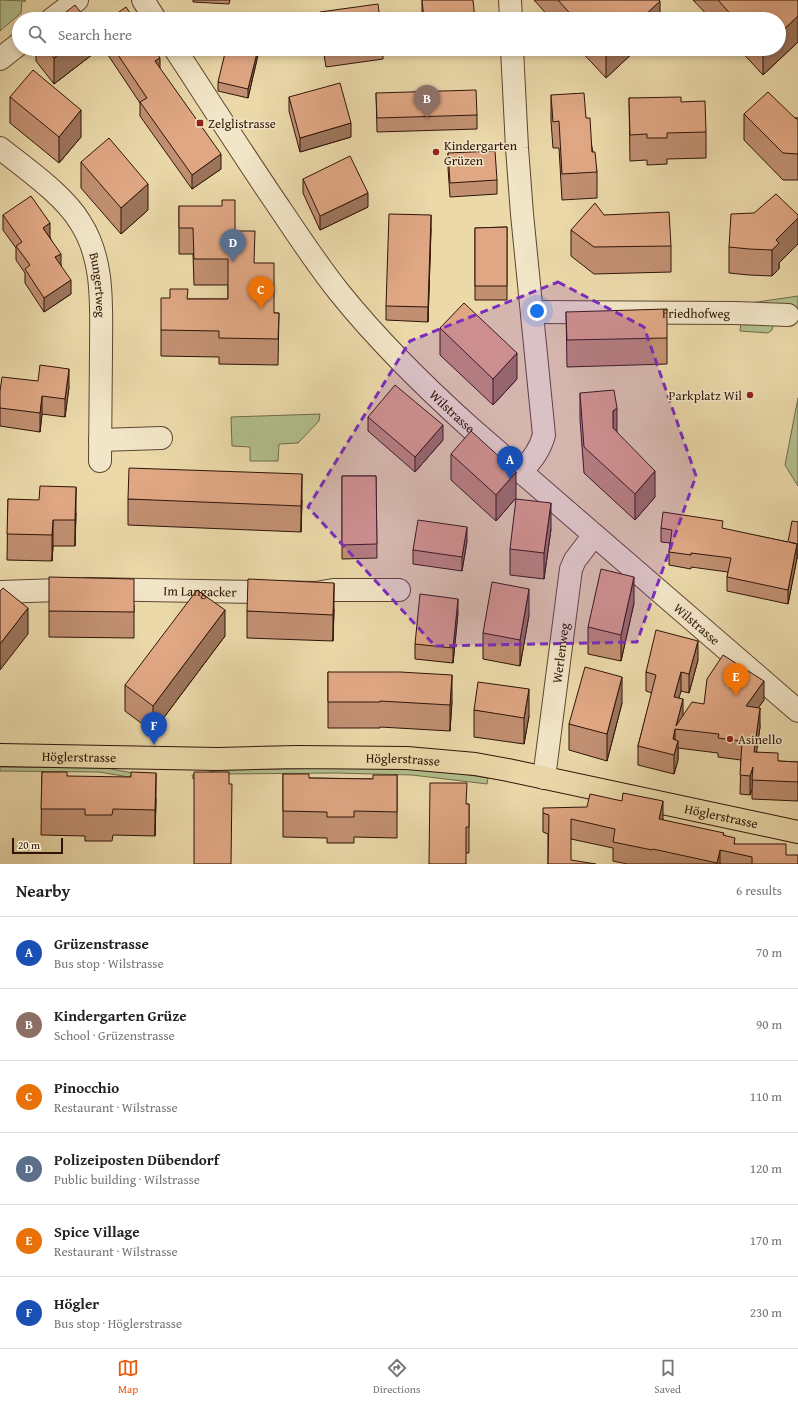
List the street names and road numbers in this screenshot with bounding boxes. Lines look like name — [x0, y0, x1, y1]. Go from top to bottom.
street label: Bungertweg — [84, 250, 110, 318]
street label: Friedhofweg — [662, 304, 731, 323]
street label: Wilstrasse — [425, 386, 479, 438]
street label: Im Langacker — [163, 581, 237, 602]
street label: Wilstrasse — [669, 599, 724, 650]
street label: Werlenweg — [547, 621, 574, 684]
street label: Höglerstrasse — [42, 747, 116, 767]
street label: Höglerstrasse — [366, 749, 441, 771]
street label: Höglerstrasse — [683, 799, 760, 833]

